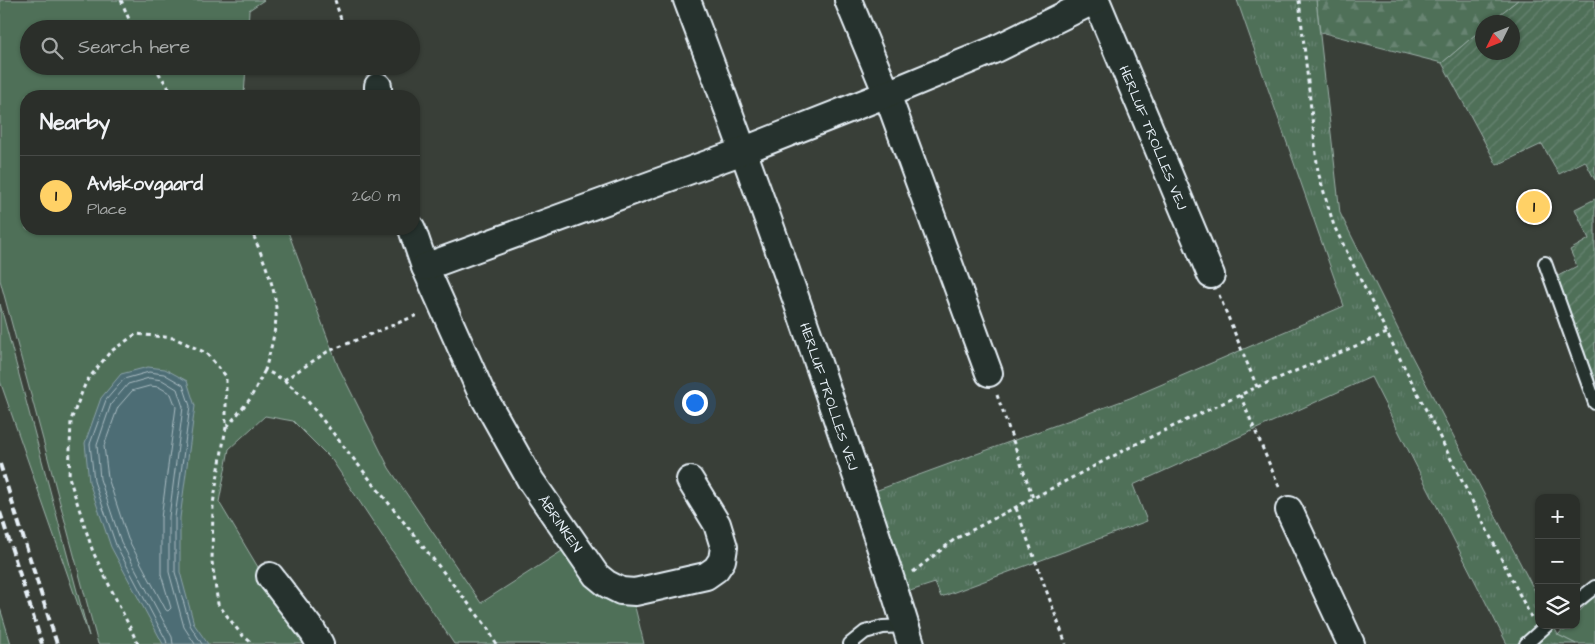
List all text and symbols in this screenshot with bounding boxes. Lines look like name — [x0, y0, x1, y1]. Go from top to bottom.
north arrow — [1475, 15, 1520, 60]
search box — [20, 20, 420, 75]
icon: search — [38, 34, 66, 62]
text: Search here — [78, 34, 190, 61]
street label: HERLUF TROLLES VEJ — [1114, 63, 1192, 214]
text: Nearby — [40, 108, 110, 137]
text: Avlskovgaard — [87, 171, 203, 198]
text: 1 — [55, 185, 57, 207]
text: 260 m — [352, 185, 400, 207]
pin: 1 — [1518, 188, 1550, 226]
text: Place — [87, 198, 127, 220]
street label: HERLUF TROLLES VEJ — [794, 320, 863, 474]
your location — [682, 390, 708, 416]
street label: ÅBRINKEN — [533, 492, 587, 557]
map controls — [1535, 494, 1580, 629]
button: + — [1535, 494, 1580, 539]
button: − — [1535, 539, 1580, 584]
button: layers — [1535, 584, 1580, 629]

